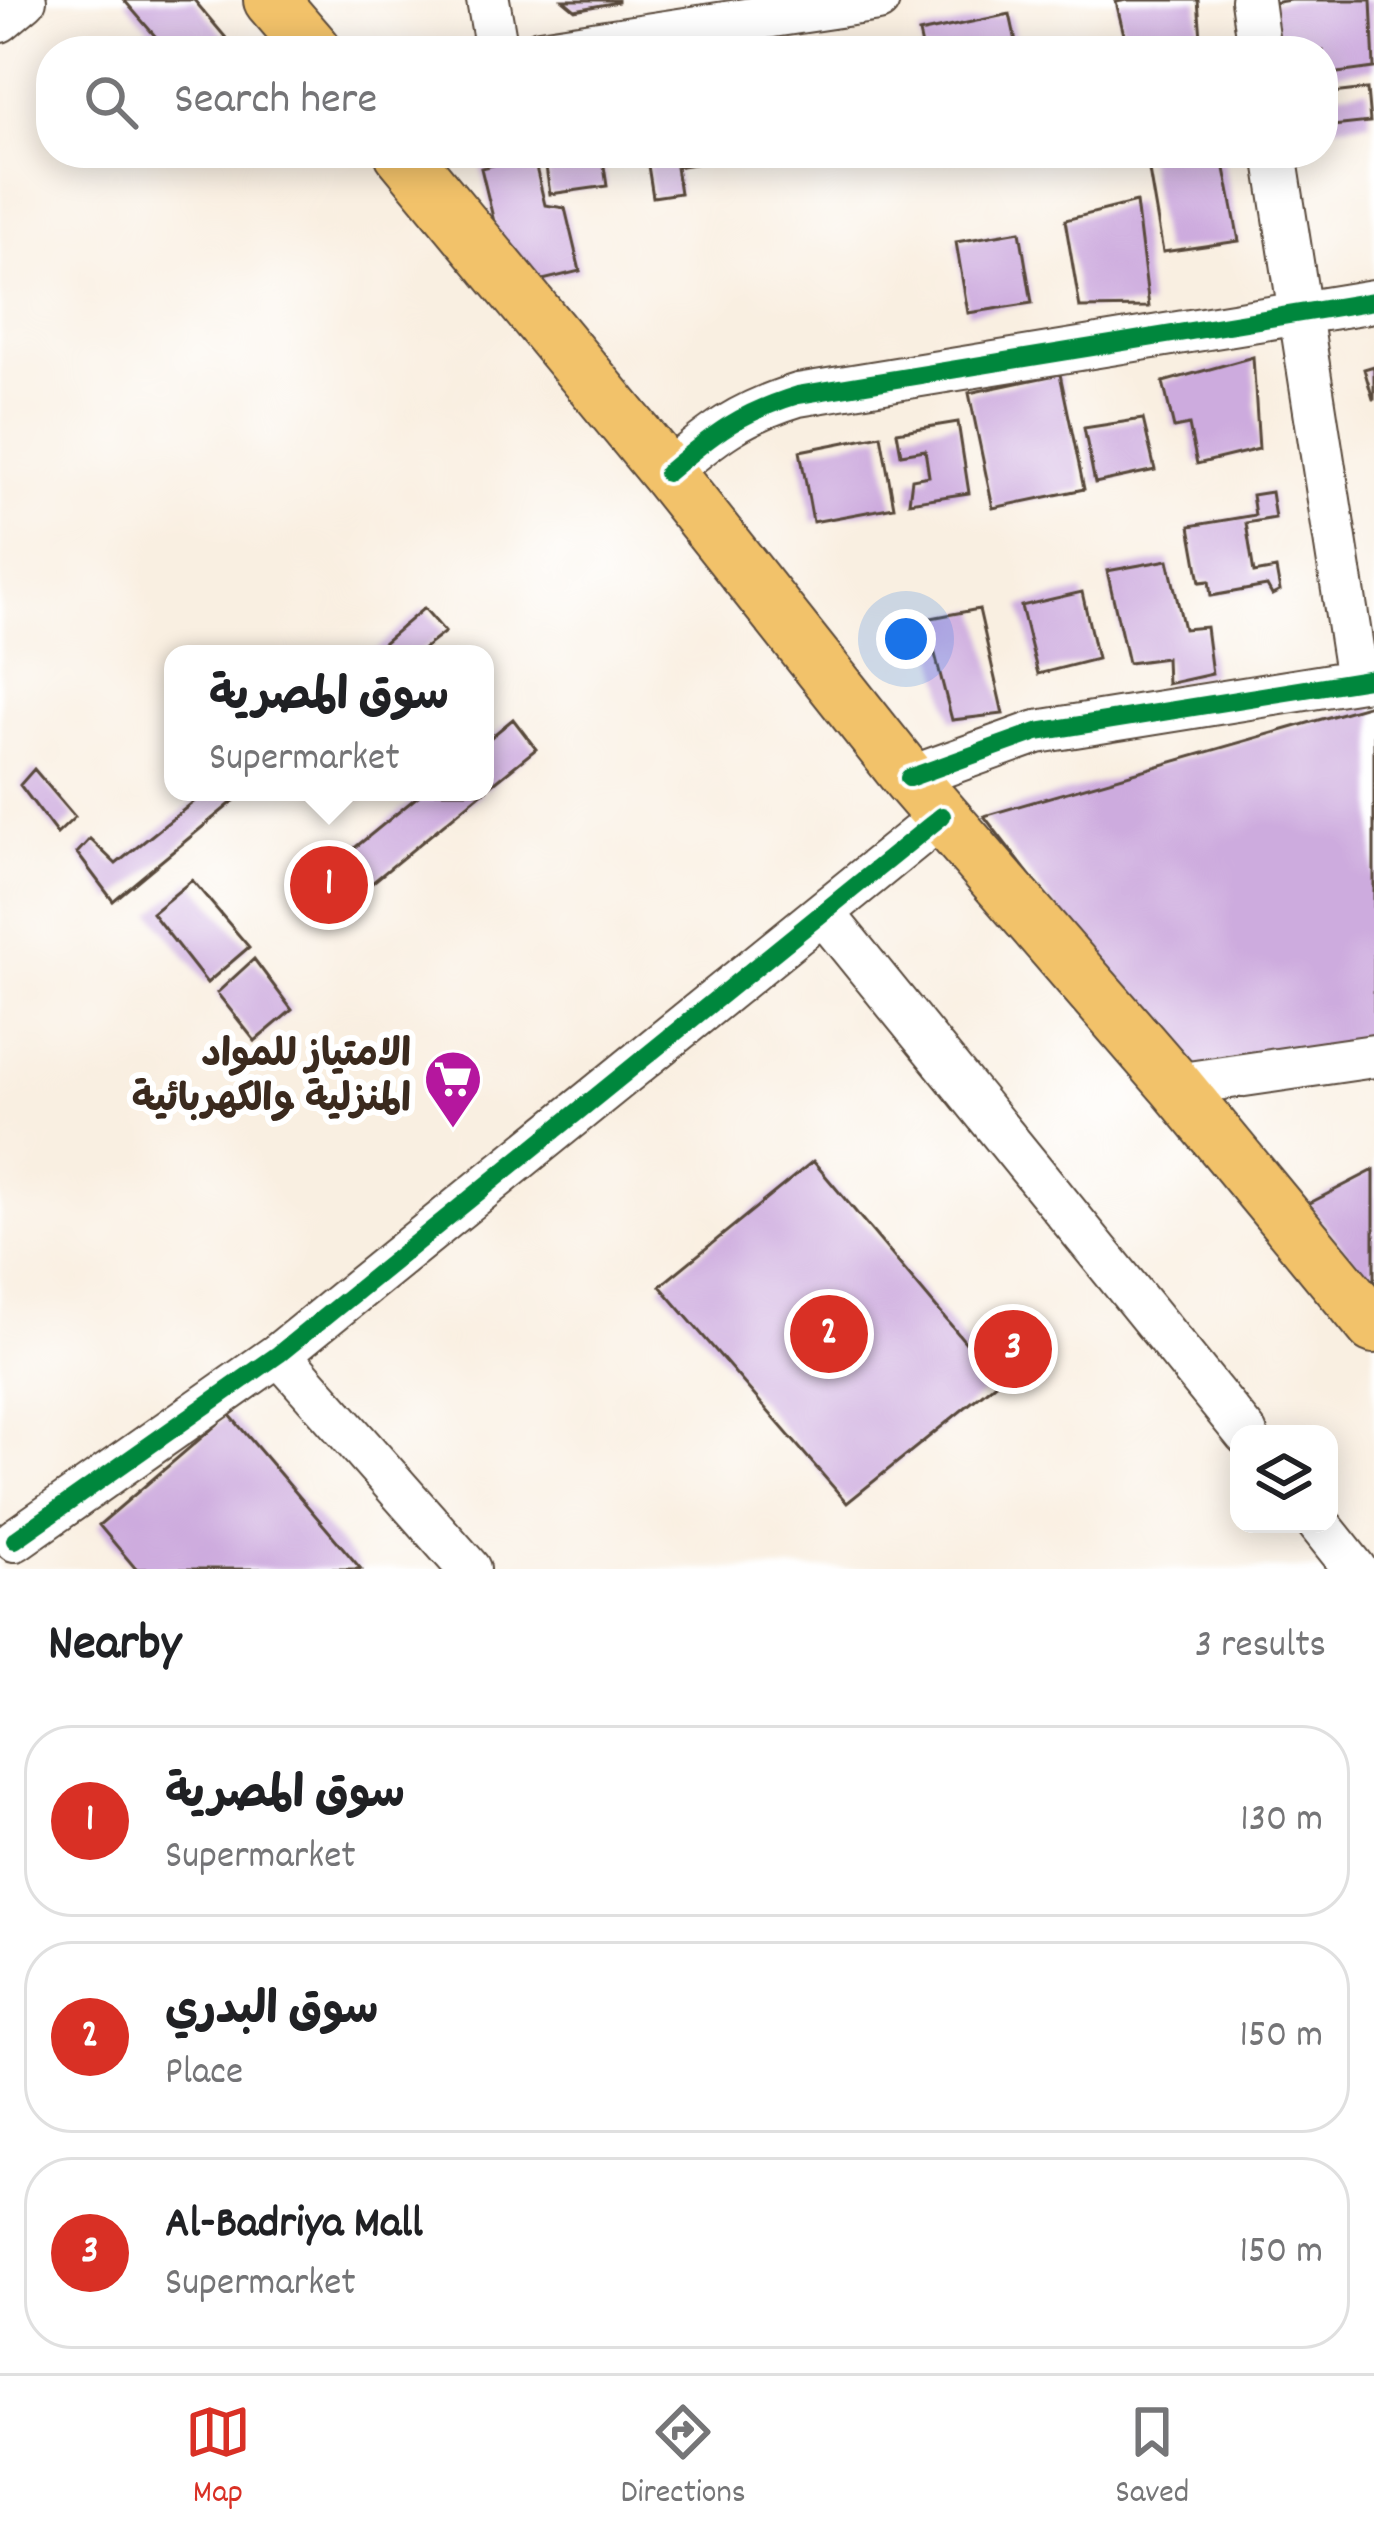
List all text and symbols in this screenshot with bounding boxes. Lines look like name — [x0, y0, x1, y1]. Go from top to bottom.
search box — [36, 36, 1338, 168]
icon: search — [78, 69, 144, 135]
text: Search here — [174, 70, 377, 134]
your location — [876, 609, 936, 669]
popup — [164, 645, 494, 801]
text: سوق المصرية — [209, 667, 449, 731]
text: Supermarket — [209, 733, 400, 788]
pin: 1 — [290, 840, 368, 930]
place label: الامتياز للمواد المنزلية والكهربائية — [132, 1030, 411, 1130]
supermarket icon: الامتياز للمواد المنزلية والكهربائية — [422, 1048, 484, 1130]
pin: 2 — [790, 1289, 868, 1379]
pin: 3 — [974, 1304, 1052, 1394]
map controls — [1230, 1425, 1338, 1533]
button: layers — [1230, 1425, 1338, 1533]
text: Nearby — [48, 1611, 181, 1683]
text: 3 results — [1195, 1620, 1326, 1675]
text: سوق المصرية — [165, 1765, 405, 1829]
text: 1 — [86, 1794, 94, 1849]
text: 130 m — [1240, 1794, 1323, 1849]
text: Supermarket — [165, 1831, 356, 1886]
text: سوق البدري — [165, 1981, 379, 2045]
text: 2 — [81, 2010, 99, 2065]
text: 150 m — [1239, 2010, 1323, 2065]
text: Place — [165, 2047, 243, 2102]
text: Al-Badriya Mall — [165, 2194, 423, 2258]
text: 3 — [81, 2226, 99, 2281]
text: 150 m — [1239, 2226, 1323, 2281]
text: Supermarket — [165, 2258, 356, 2313]
tab: Map — [185, 2399, 251, 2518]
tab: Directions — [621, 2399, 746, 2518]
tab: Saved — [1115, 2399, 1189, 2518]

